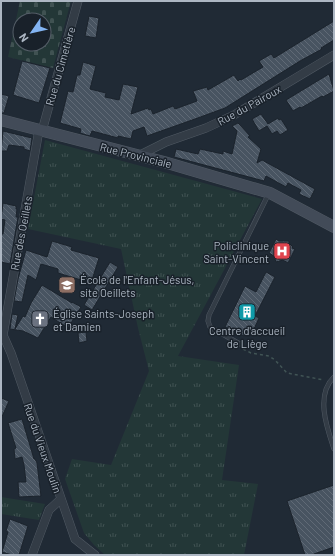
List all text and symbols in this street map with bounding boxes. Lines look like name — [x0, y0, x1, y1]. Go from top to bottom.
north arrow — [12, 12, 52, 52]
street label: Rue du Cimetière — [43, 25, 78, 107]
text: N — [16, 31, 31, 45]
street label: Rue du Pairoux — [215, 82, 283, 128]
street label: Rue Provinciale — [99, 140, 173, 170]
street label: Rue des Oeillets — [7, 195, 35, 271]
place label: Policlinique Saint-Vincent — [203, 239, 269, 265]
hospital icon: Policlinique Saint-Vincent — [272, 241, 292, 261]
place label: École de l'Enfant-Jésus, site Oeillets — [80, 273, 195, 299]
school or university icon: École de l'Enfant-Jésus, site Oeillets — [57, 275, 77, 295]
building icon: Centre d'accueil de Liège — [237, 302, 257, 322]
place label: Église Saints-Joseph et Damien — [53, 307, 154, 333]
church icon: Église Saints-Joseph et Damien — [30, 309, 50, 329]
place label: Centre d'accueil de Liège — [209, 324, 285, 350]
street label: Rue du Vieux Moulin — [22, 401, 65, 495]

